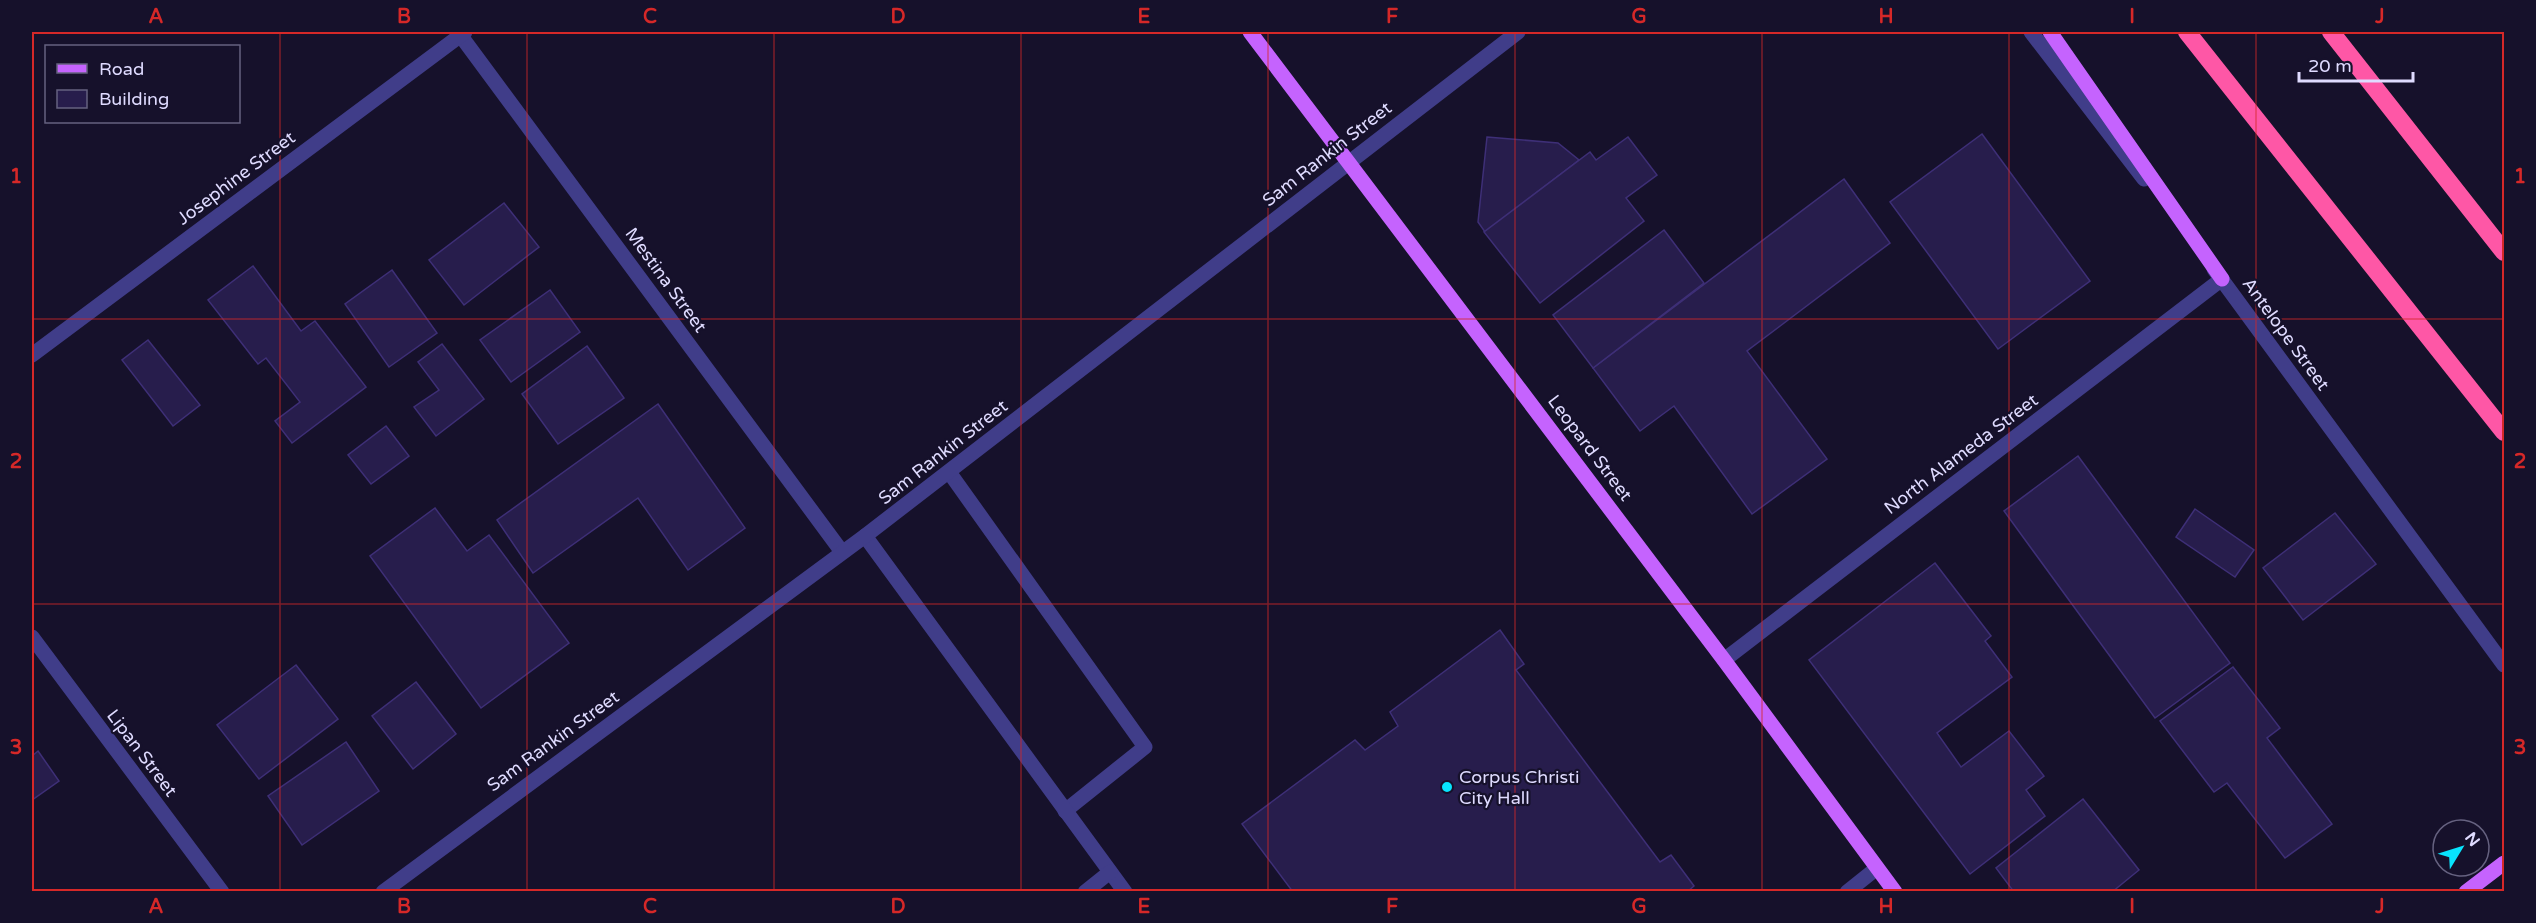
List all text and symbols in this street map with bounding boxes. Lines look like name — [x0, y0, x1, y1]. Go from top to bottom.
text: A — [149, 5, 164, 29]
text: B — [397, 5, 411, 29]
text: C — [643, 5, 657, 29]
text: D — [890, 5, 906, 29]
text: E — [1138, 5, 1151, 29]
text: F — [1386, 5, 1398, 29]
text: G — [1631, 5, 1647, 29]
text: H — [1878, 5, 1894, 29]
text: I — [2129, 5, 2135, 29]
text: J — [2374, 5, 2385, 29]
legend — [45, 45, 240, 123]
scale bar — [2299, 45, 2413, 83]
text: 20 m — [2308, 55, 2352, 77]
text: Road — [99, 58, 144, 80]
text: Building — [99, 88, 169, 110]
street label: Sam Rankin Street — [1258, 97, 1396, 211]
street label: Josephine Street — [173, 126, 300, 230]
text: 1 — [10, 165, 22, 189]
text: 1 — [2514, 165, 2526, 189]
street label: Mestina Street — [621, 223, 712, 337]
street label: Antelope Street — [2238, 273, 2334, 395]
street label: North Alameda Street — [1880, 389, 2042, 519]
street label: Leopard Street — [1543, 391, 1637, 505]
street label: Sam Rankin Street — [874, 395, 1012, 509]
text: 2 — [10, 450, 22, 474]
text: 2 — [2514, 450, 2526, 474]
street label: Sam Rankin Street — [483, 686, 623, 796]
street label: Lipan Street — [102, 705, 182, 801]
text: 3 — [10, 736, 22, 760]
text: 3 — [2514, 736, 2526, 760]
place label: Corpus Christi City Hall — [1459, 766, 1579, 809]
marker: Corpus Christi City Hall — [1440, 780, 1454, 794]
north arrow — [2431, 818, 2491, 878]
text: N — [2460, 828, 2484, 851]
text: A — [149, 895, 164, 919]
text: B — [397, 895, 411, 919]
text: C — [643, 895, 657, 919]
text: D — [890, 895, 906, 919]
text: E — [1138, 895, 1151, 919]
text: F — [1386, 895, 1398, 919]
text: G — [1631, 895, 1647, 919]
text: H — [1878, 895, 1894, 919]
text: I — [2129, 895, 2135, 919]
text: J — [2374, 895, 2385, 919]

